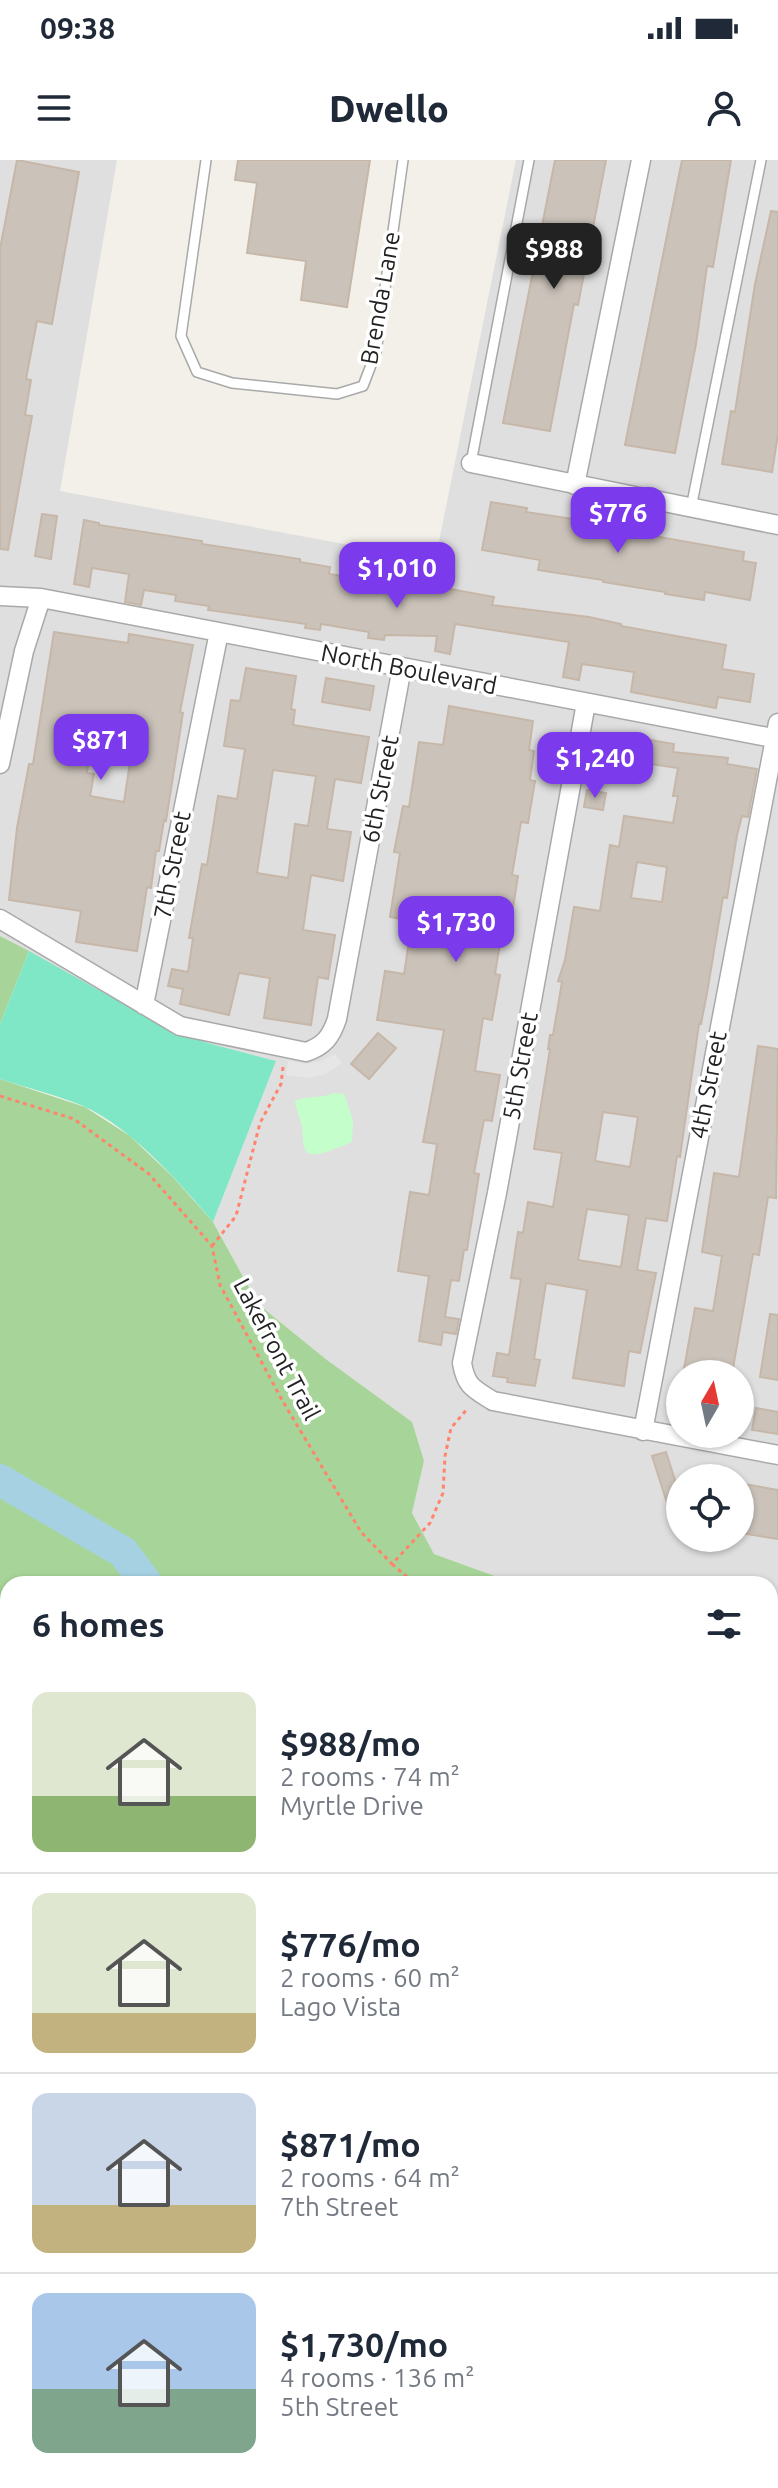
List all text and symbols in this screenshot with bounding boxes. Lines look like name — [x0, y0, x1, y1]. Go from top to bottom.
text: 09:38 — [40, 11, 115, 45]
icon: menu — [32, 86, 76, 130]
icon: person — [702, 86, 746, 130]
text: Dwello — [329, 88, 449, 129]
pin: $988 — [507, 223, 601, 291]
street label: Brenda Lane — [355, 229, 405, 367]
text: $988 — [525, 234, 583, 263]
pin: $776 — [571, 487, 665, 555]
text: $776 — [589, 498, 647, 527]
pin: $1,010 — [332, 542, 462, 610]
text: $1,010 — [357, 553, 437, 582]
street label: North Boulevard — [319, 639, 499, 699]
pin: $871 — [54, 714, 148, 782]
text: $871 — [72, 725, 130, 754]
street label: 6th Street — [356, 732, 404, 845]
pin: $1,240 — [530, 732, 660, 800]
text: $1,240 — [555, 743, 635, 772]
street label: 7th Street — [148, 808, 196, 921]
pin: $1,730 — [391, 896, 521, 964]
text: $1,730 — [416, 907, 496, 936]
street label: 5th Street — [497, 1009, 543, 1122]
street label: 4th Street — [684, 1028, 732, 1141]
street label: Lakefront Trail — [228, 1274, 326, 1424]
north arrow — [666, 1360, 754, 1448]
map controls — [666, 1360, 754, 1552]
button: locate — [666, 1464, 754, 1552]
icon: filters — [702, 1602, 746, 1646]
text: 6 homes — [32, 1605, 165, 1643]
icon: home — [96, 1724, 192, 1820]
text: $988/mo — [280, 1724, 421, 1762]
text: 2 rooms · 74 m² — [280, 1762, 460, 1791]
text: Myrtle Drive — [280, 1791, 424, 1820]
icon: home — [96, 1925, 192, 2021]
text: $776/mo — [280, 1925, 421, 1963]
text: 2 rooms · 60 m² — [280, 1963, 460, 1992]
text: Lago Vista — [280, 1992, 401, 2021]
icon: home — [96, 2125, 192, 2221]
text: $871/mo — [280, 2125, 421, 2163]
text: 2 rooms · 64 m² — [280, 2163, 460, 2192]
text: 7th Street — [280, 2192, 398, 2221]
icon: home — [96, 2325, 192, 2421]
text: $1,730/mo — [280, 2325, 448, 2363]
text: 4 rooms · 136 m² — [280, 2363, 475, 2392]
text: 5th Street — [280, 2392, 398, 2421]

